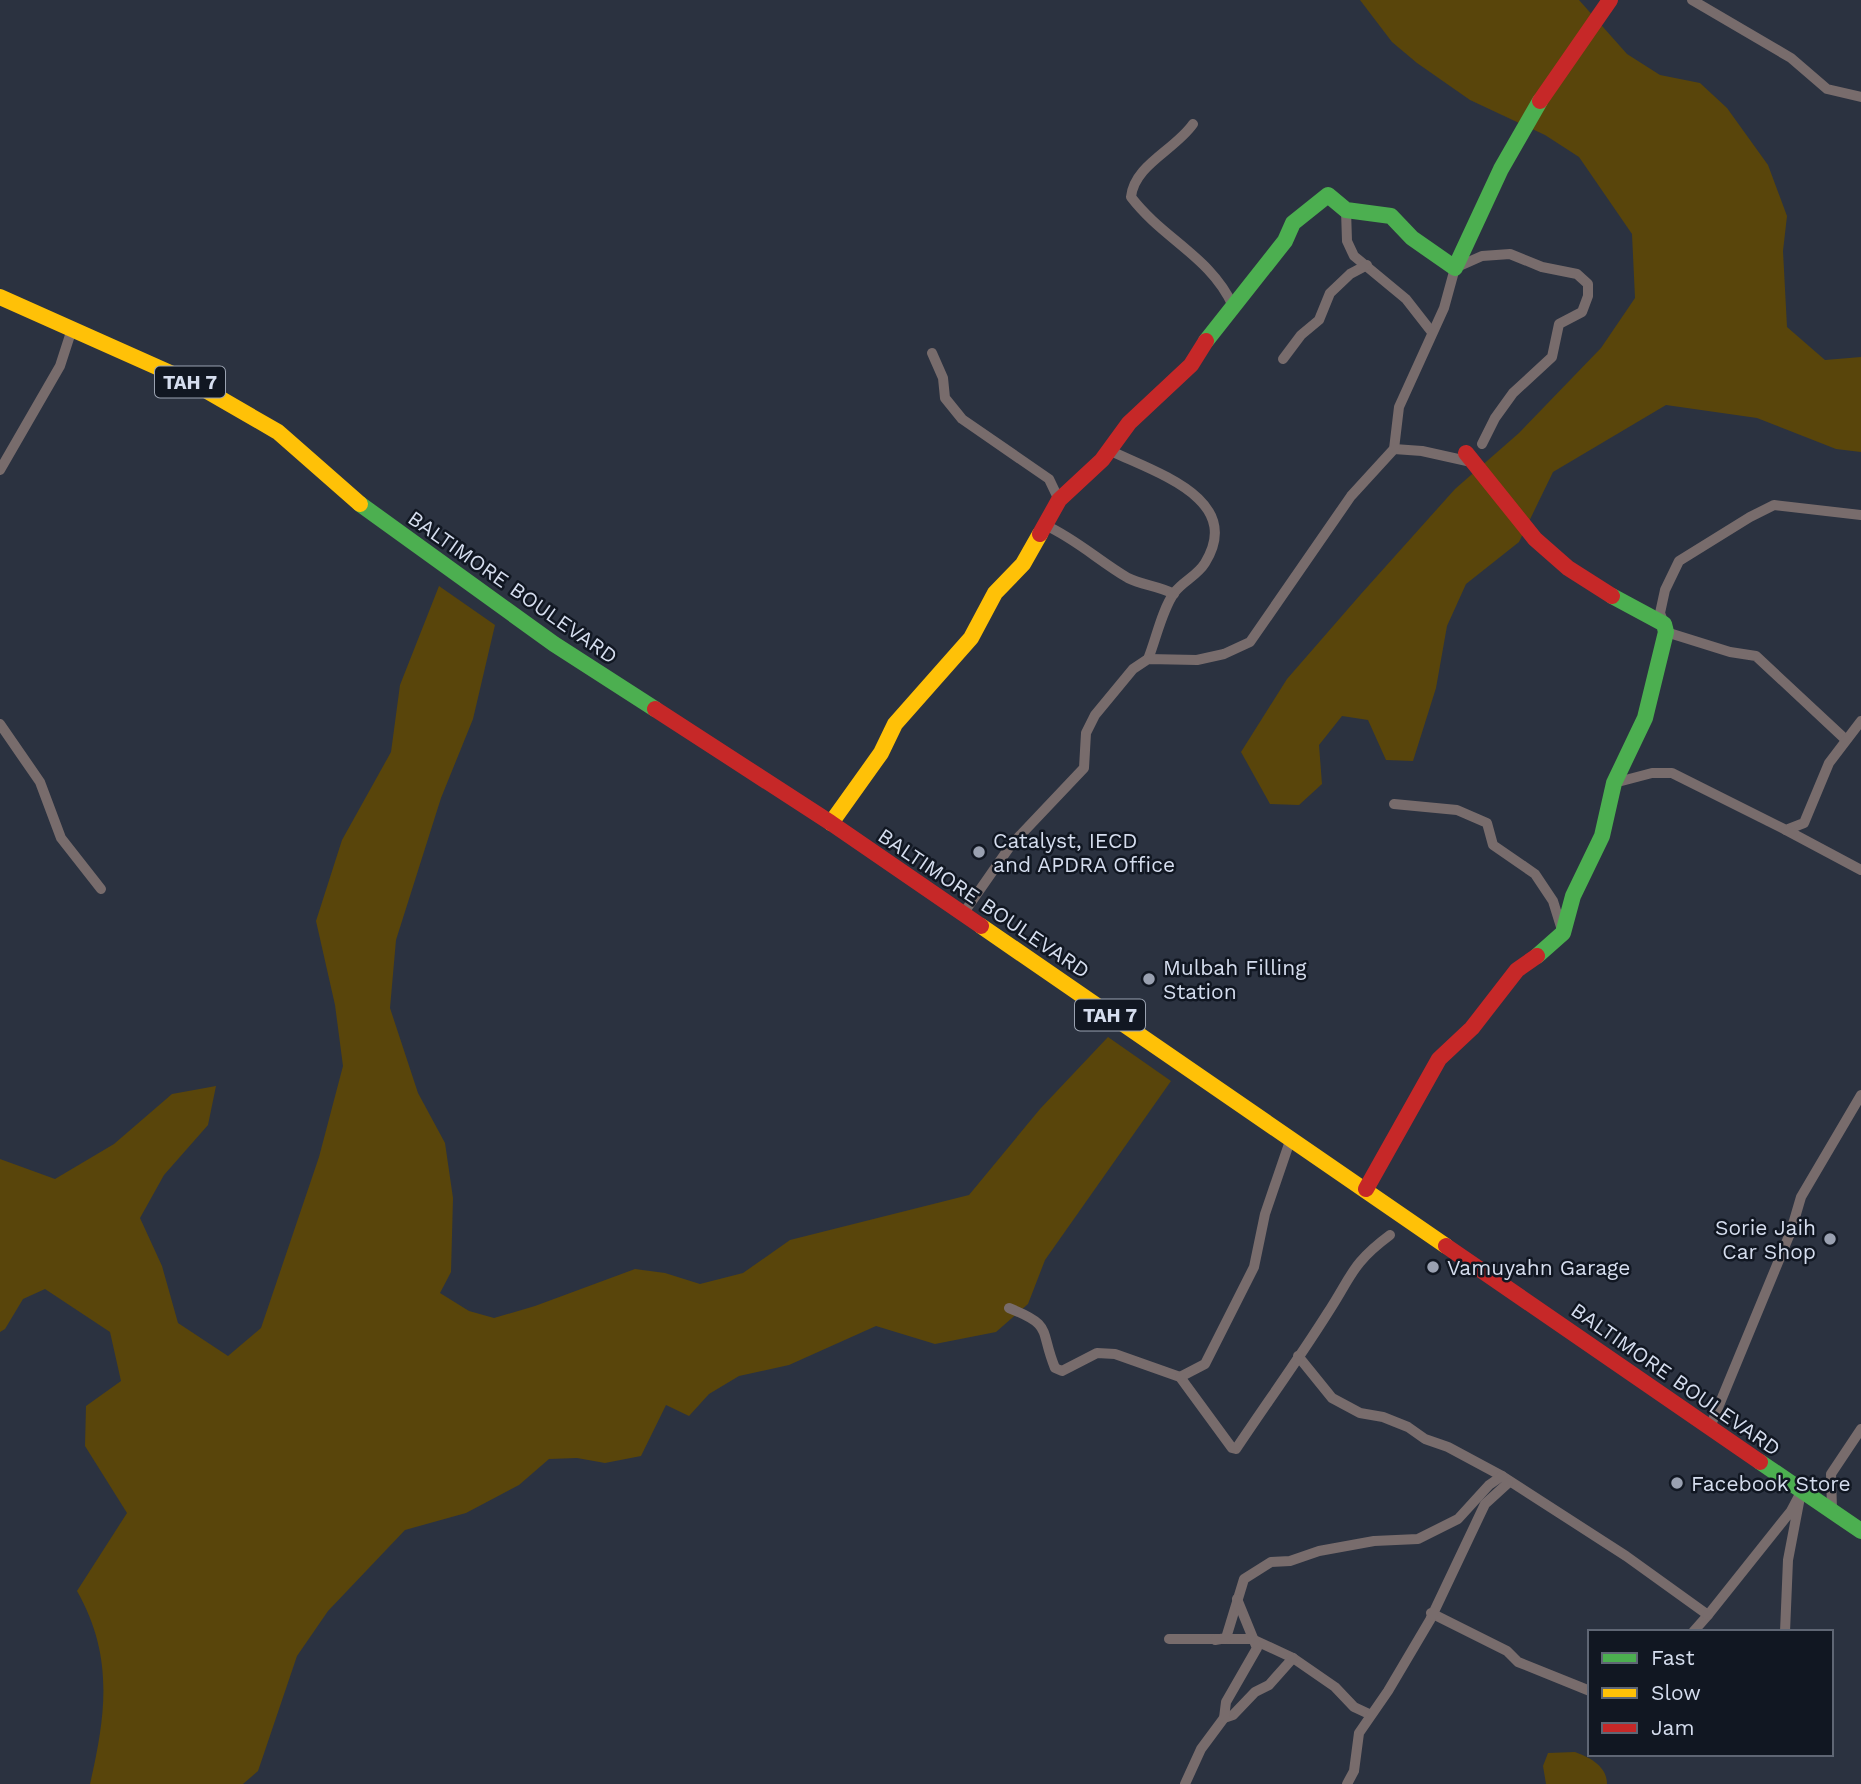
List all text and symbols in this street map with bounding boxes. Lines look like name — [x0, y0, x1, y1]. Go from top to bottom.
road number: TAH 7 — [155, 366, 225, 398]
street label: BALTIMORE BOULEVARD — [404, 505, 622, 669]
street label: BALTIMORE BOULEVARD — [873, 823, 1095, 983]
place label: Catalyst, IECD and APDRA Office — [993, 828, 1175, 877]
marker: Catalyst, IECD and APDRA Office — [971, 844, 987, 860]
place label: Mulbah Filling Station — [1163, 955, 1307, 1004]
marker: Mulbah Filling Station — [1141, 971, 1157, 987]
road number: TAH 7 — [1075, 1000, 1145, 1030]
place label: Sorie Jaih Car Shop — [1715, 1215, 1816, 1264]
marker: Sorie Jaih Car Shop — [1822, 1231, 1838, 1247]
place label: Vamuyahn Garage — [1447, 1255, 1630, 1280]
marker: Vamuyahn Garage — [1425, 1259, 1441, 1275]
street label: BALTIMORE BOULEVARD — [1567, 1297, 1785, 1461]
place label: Facebook Store — [1691, 1471, 1851, 1496]
marker: Facebook Store — [1669, 1475, 1685, 1491]
legend — [1588, 1630, 1833, 1756]
text: Fast — [1651, 1645, 1695, 1670]
text: Slow — [1651, 1680, 1701, 1705]
text: Jam — [1651, 1715, 1694, 1740]

